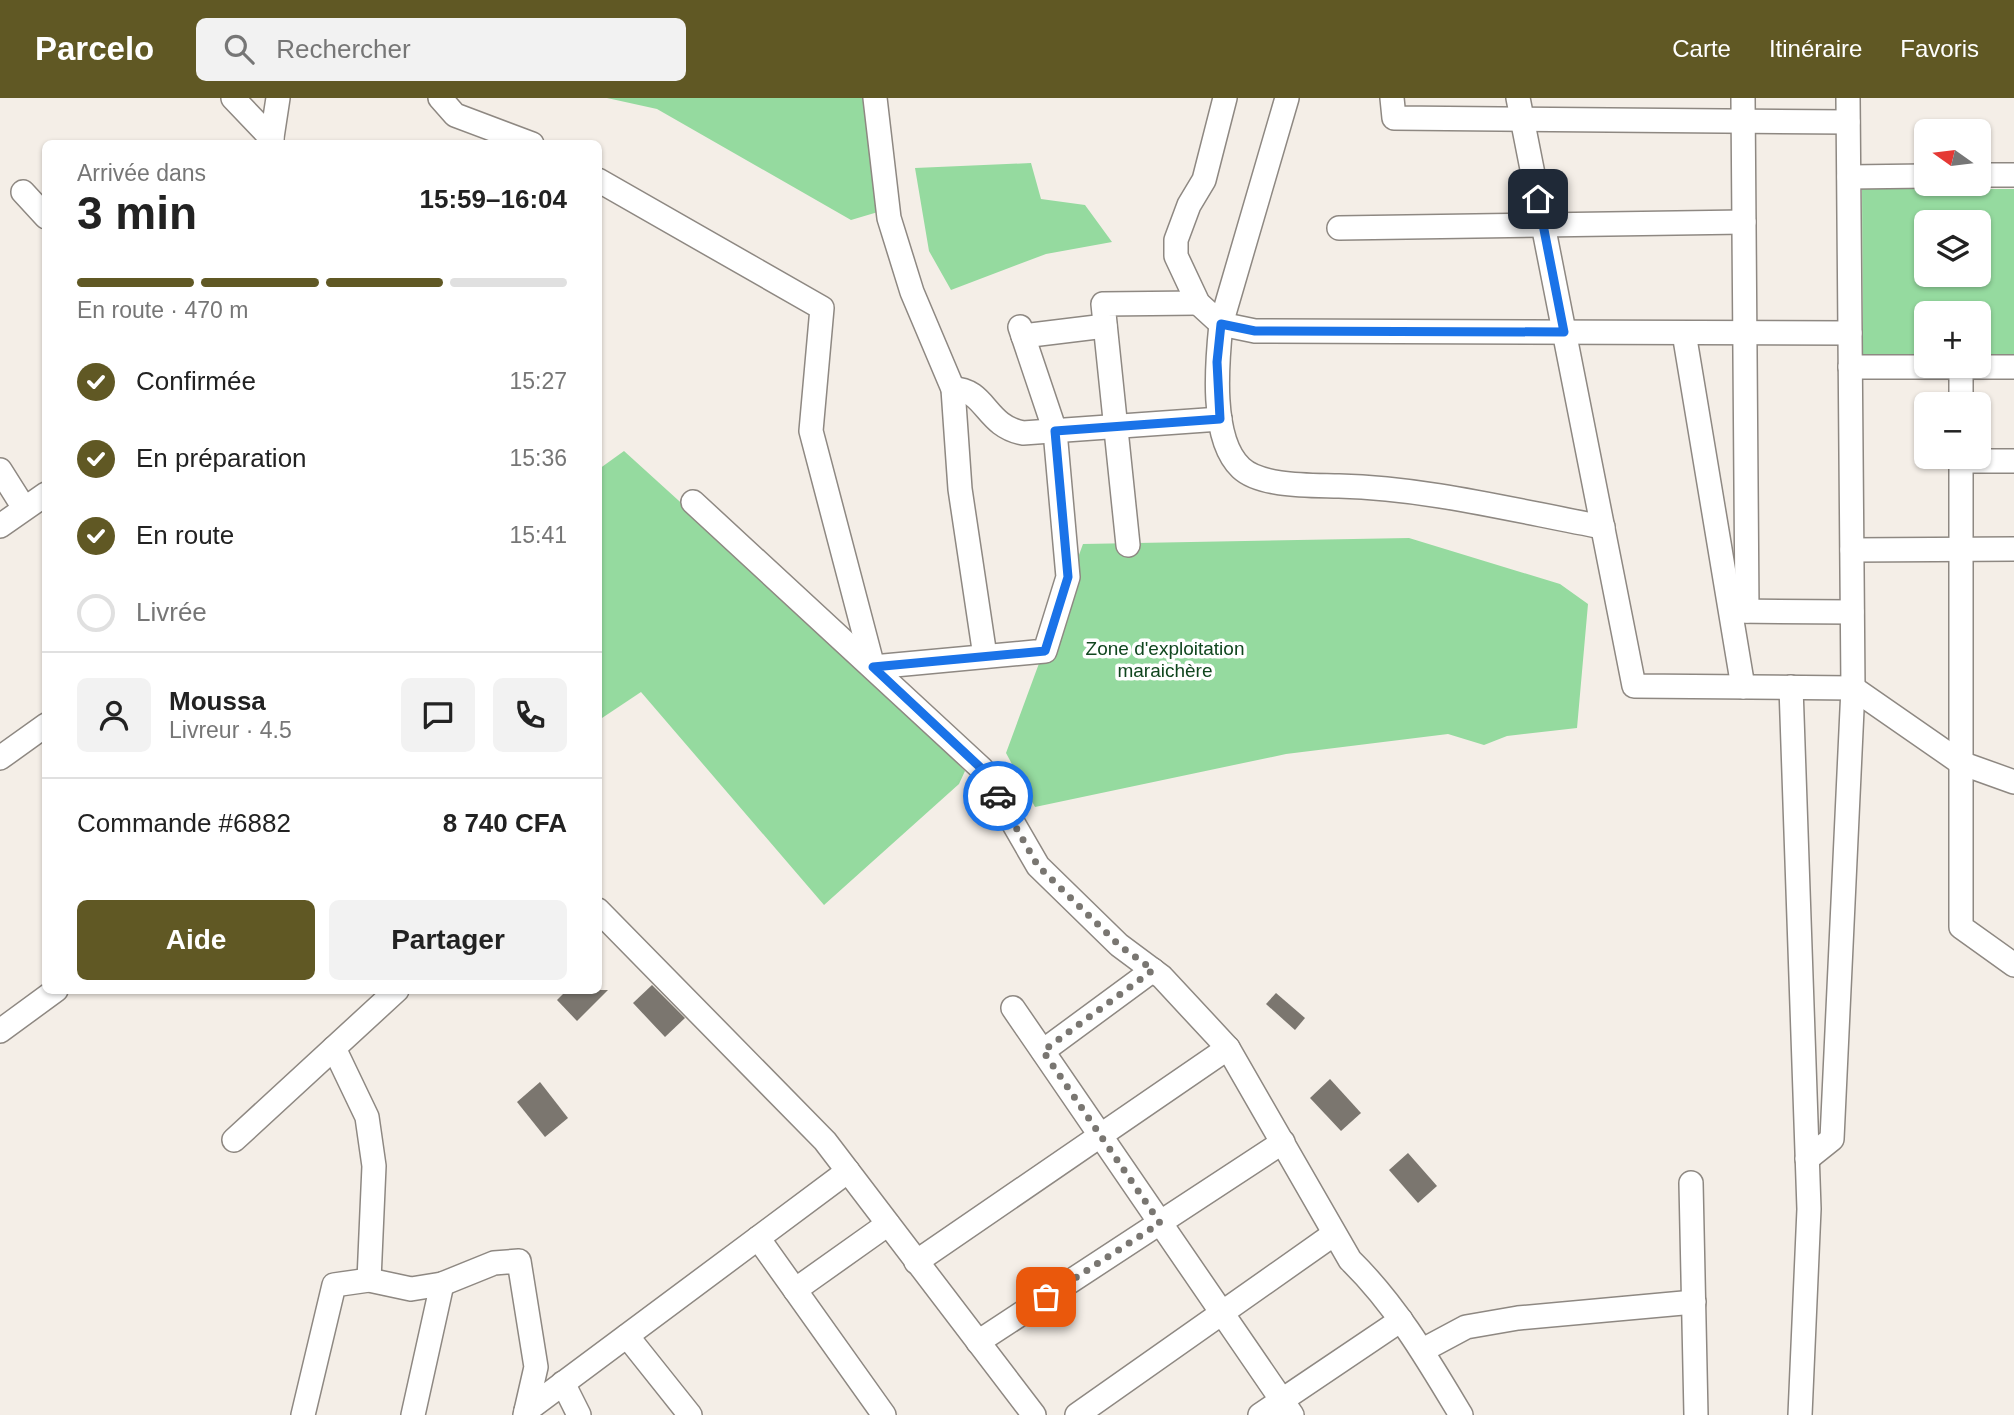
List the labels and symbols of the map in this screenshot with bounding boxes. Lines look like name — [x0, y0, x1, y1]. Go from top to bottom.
north arrow — [1914, 119, 1992, 196]
pin — [1508, 169, 1568, 229]
park label: Zone d'exploitation maraichère — [1086, 638, 1244, 681]
courier — [963, 761, 1033, 831]
pin — [1016, 1267, 1076, 1327]

